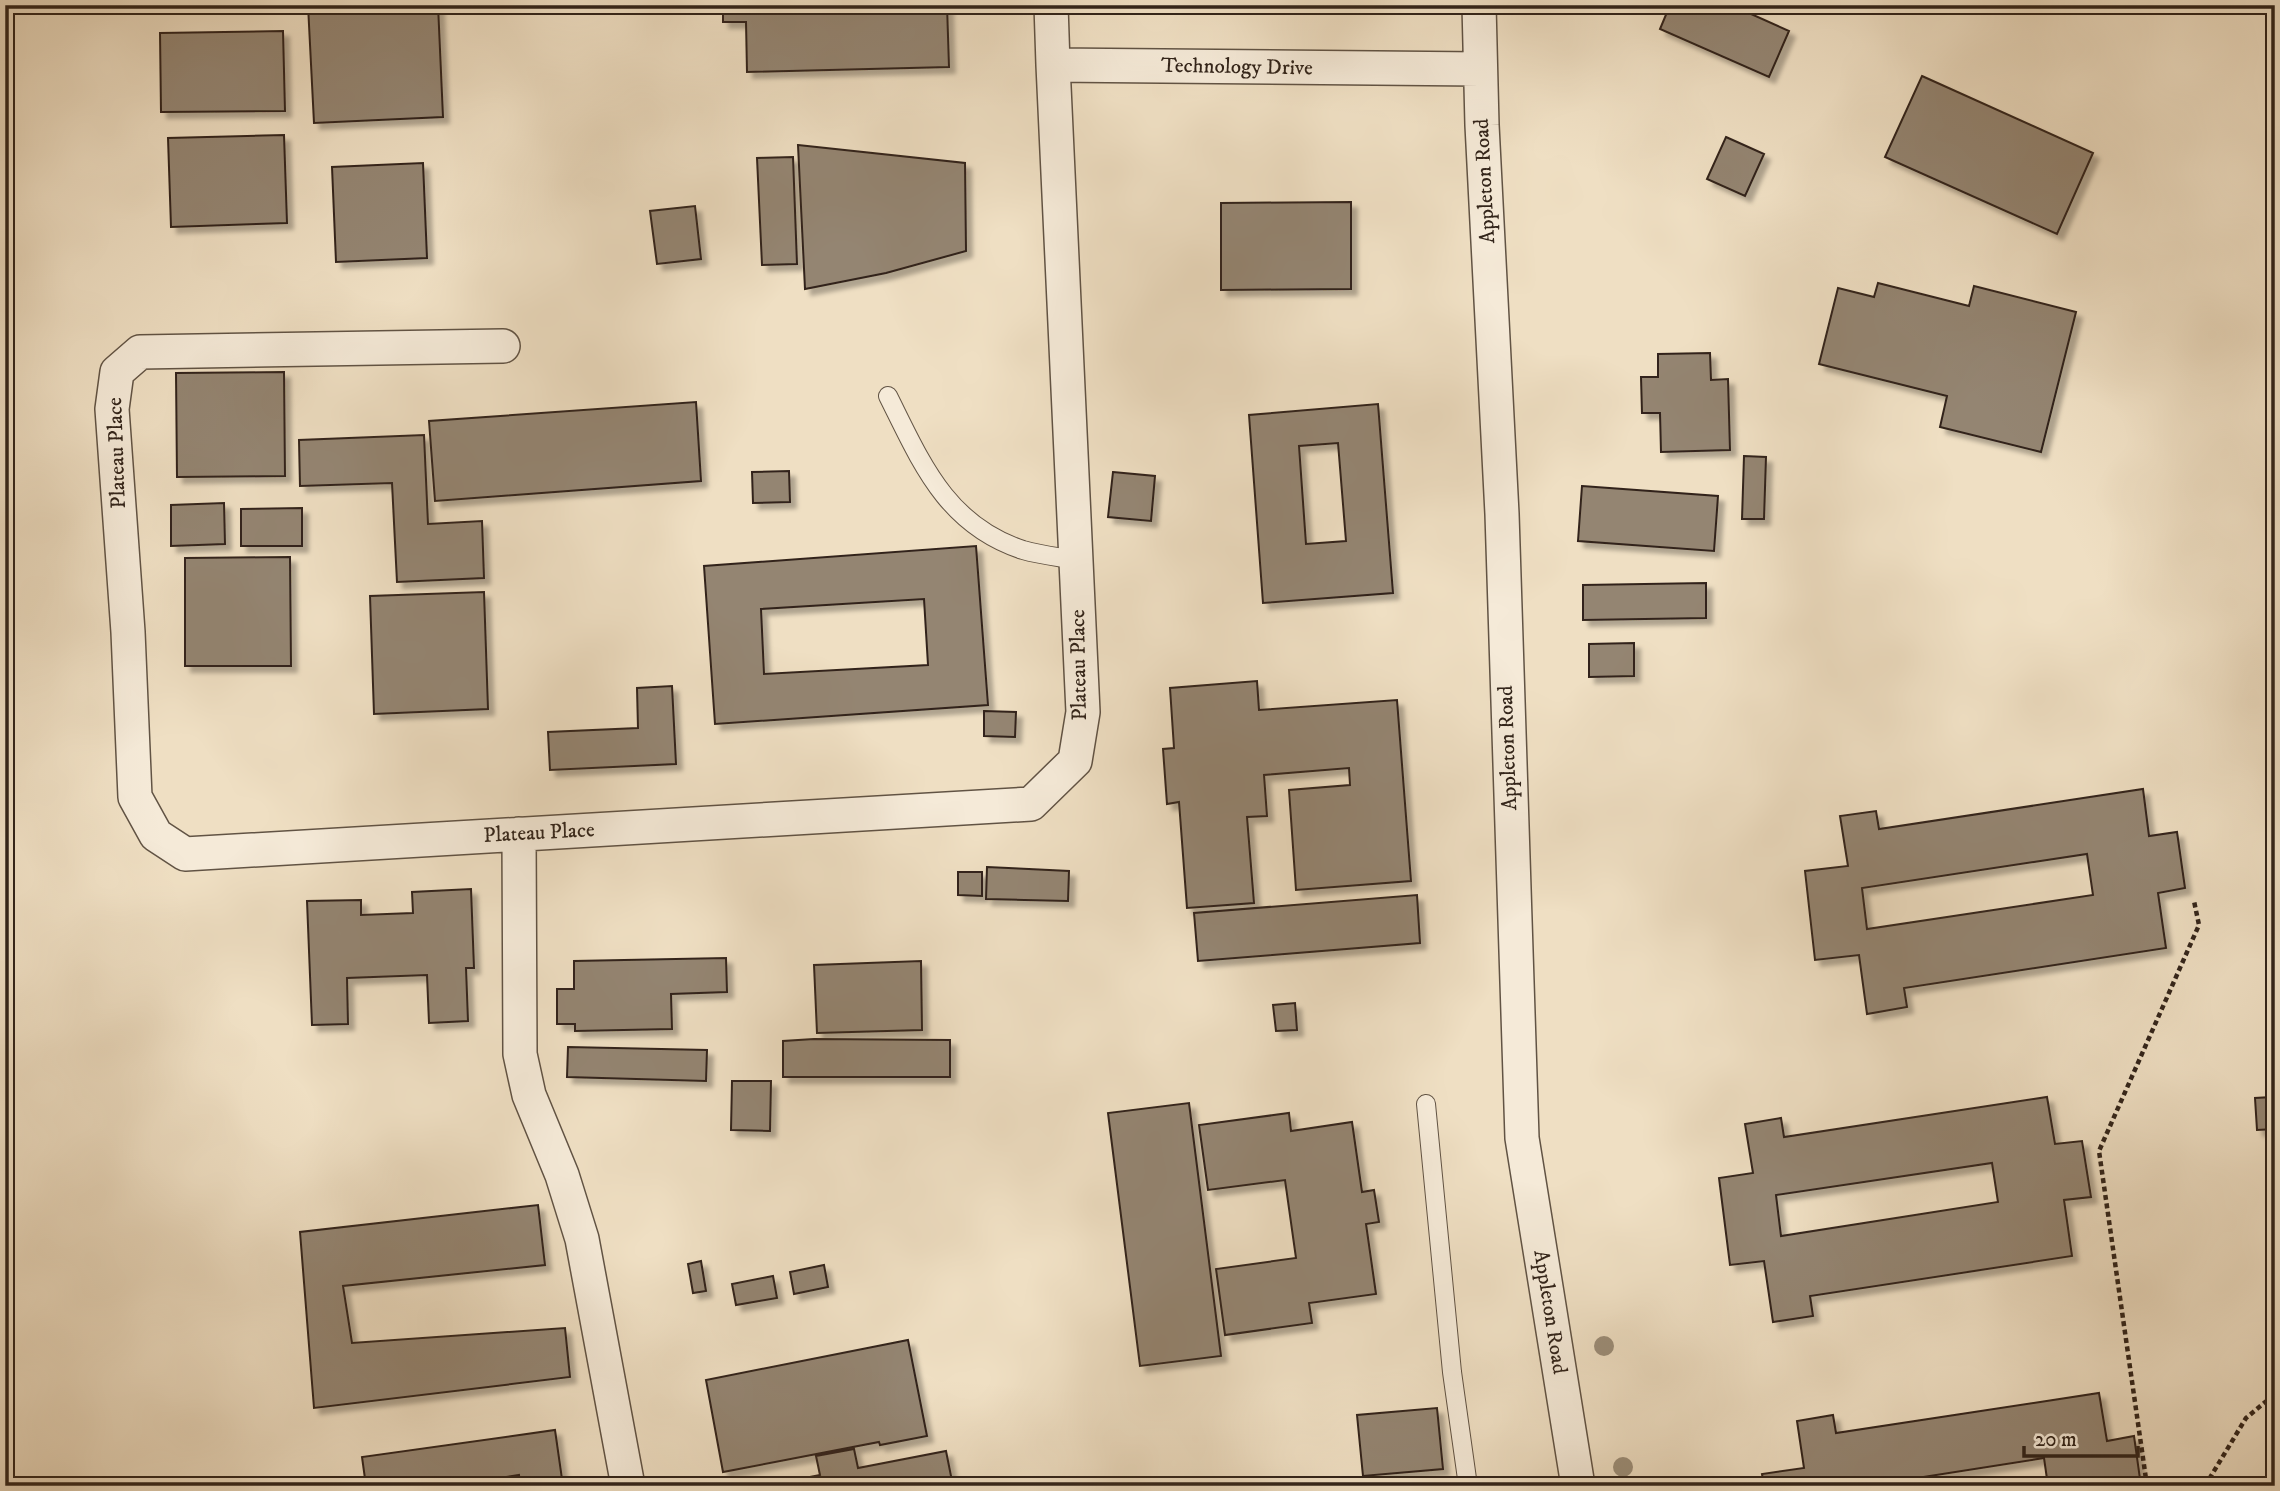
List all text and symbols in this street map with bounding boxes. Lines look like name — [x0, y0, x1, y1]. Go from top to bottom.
street label: Technology Drive — [1161, 53, 1313, 81]
street label: Appleton Road — [1469, 117, 1501, 244]
street label: Plateau Place — [102, 397, 132, 509]
street label: Plateau Place — [1065, 609, 1093, 721]
street label: Appleton Road — [1493, 684, 1523, 811]
street label: Plateau Place — [483, 817, 596, 849]
street label: Appleton Road — [1527, 1248, 1573, 1376]
scale bar — [2024, 1414, 2138, 1458]
text: 20 m — [2035, 1427, 2077, 1453]

